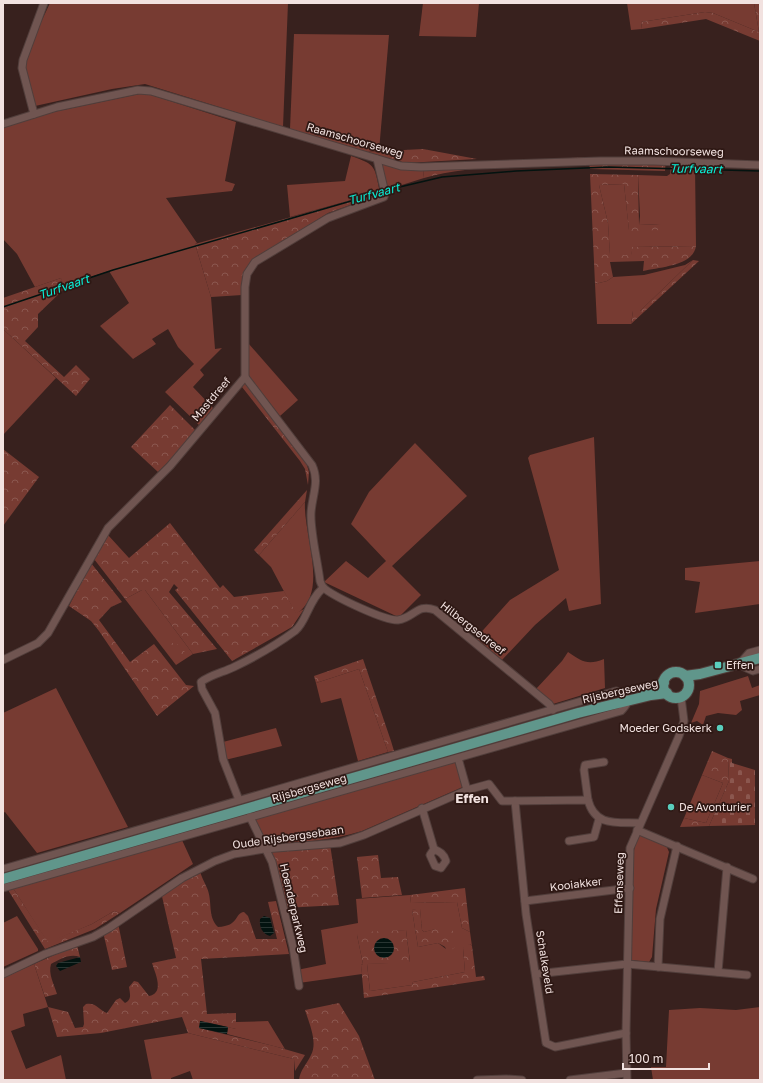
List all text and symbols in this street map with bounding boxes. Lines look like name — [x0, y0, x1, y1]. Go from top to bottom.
street label: Raamschoorseweg — [305, 120, 405, 160]
street label: Raamschoorseweg — [624, 143, 724, 158]
water label: Turfvaart — [669, 161, 724, 176]
water label: Turfvaart — [346, 179, 402, 208]
water label: Turfvaart — [36, 270, 92, 302]
street label: Mastdreef — [188, 374, 233, 423]
street label: Hilbergsedreef — [438, 598, 508, 657]
place label: Effen — [726, 658, 754, 671]
marker: Effen — [713, 660, 723, 670]
street label: Rijsbergseweg — [581, 675, 659, 706]
place label: Moeder Godskerk — [620, 721, 712, 734]
marker: Moeder Godskerk — [715, 723, 725, 733]
street label: Rijsbergseweg — [270, 771, 348, 804]
district label: Effen — [455, 790, 489, 806]
place label: De Avonturier — [679, 800, 751, 813]
marker: De Avonturier — [666, 802, 676, 812]
street label: Oude Rijsbergsebaan — [231, 822, 344, 851]
street label: Effenseweg — [611, 852, 626, 914]
street label: Hoenderparkweg — [278, 862, 311, 954]
street label: Kooiakker — [549, 874, 604, 893]
street label: Schalkeveld — [534, 929, 557, 995]
scale bar — [623, 1045, 709, 1071]
text: 100 m — [629, 1051, 663, 1066]

